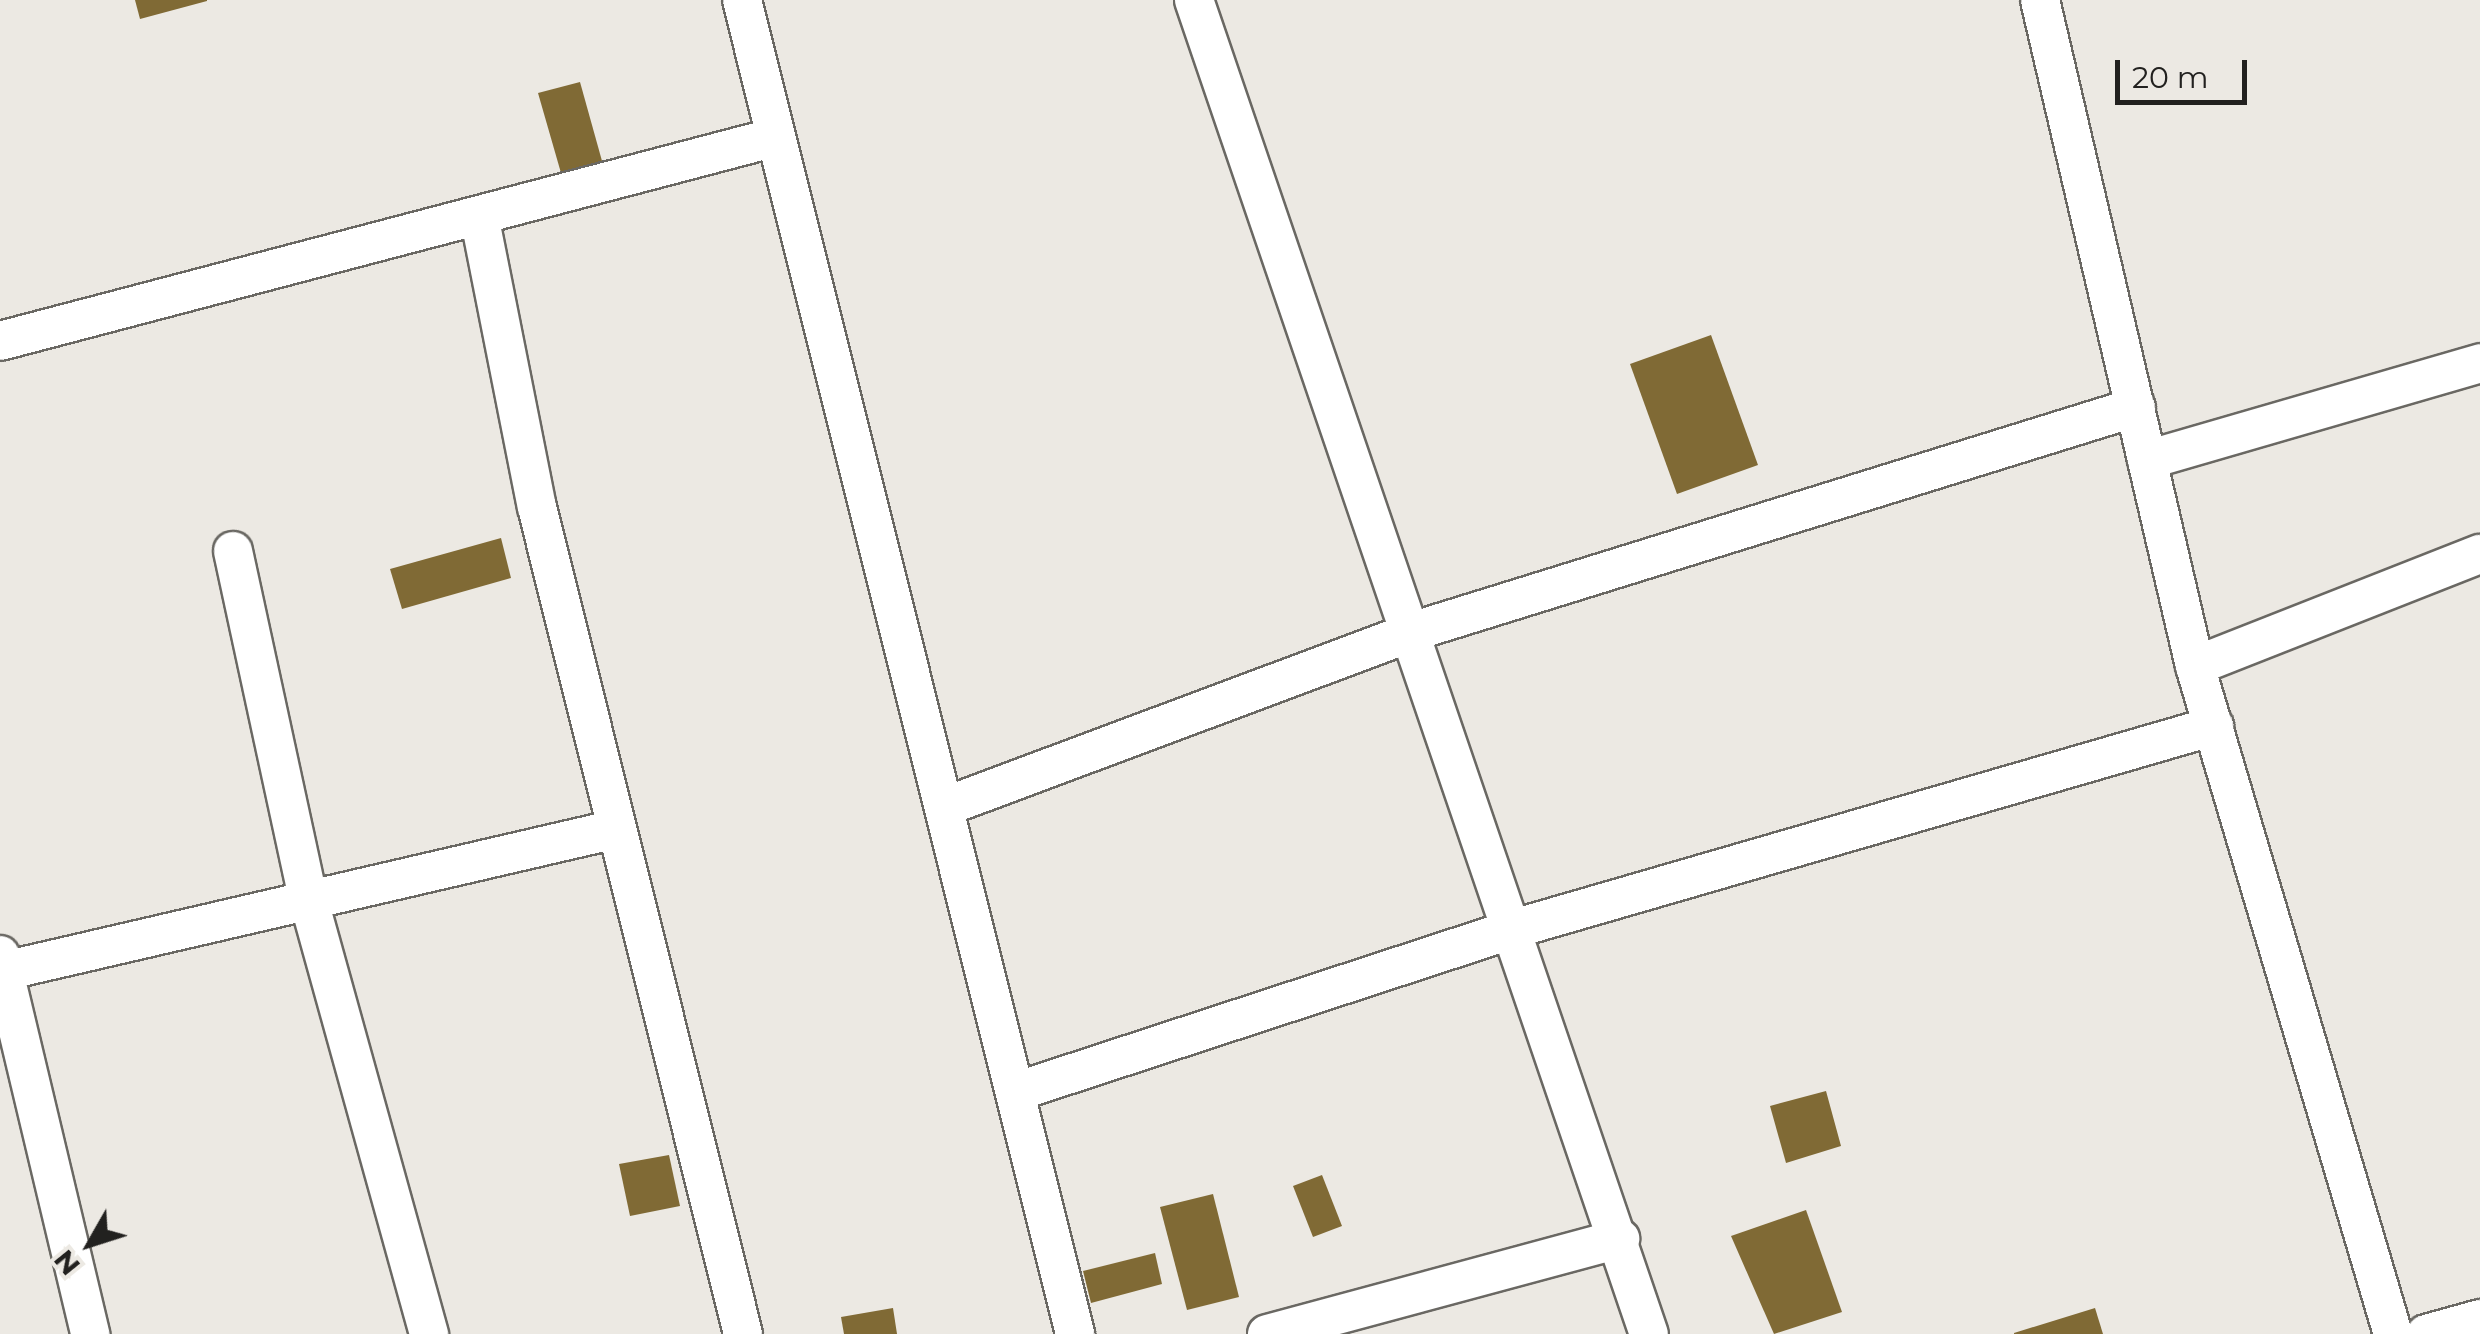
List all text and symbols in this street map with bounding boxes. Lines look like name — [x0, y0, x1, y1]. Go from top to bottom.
scale bar — [2120, 40, 2252, 102]
text: 20 m — [2132, 59, 2209, 96]
north arrow — [40, 1194, 140, 1294]
text: N — [46, 1243, 87, 1282]

